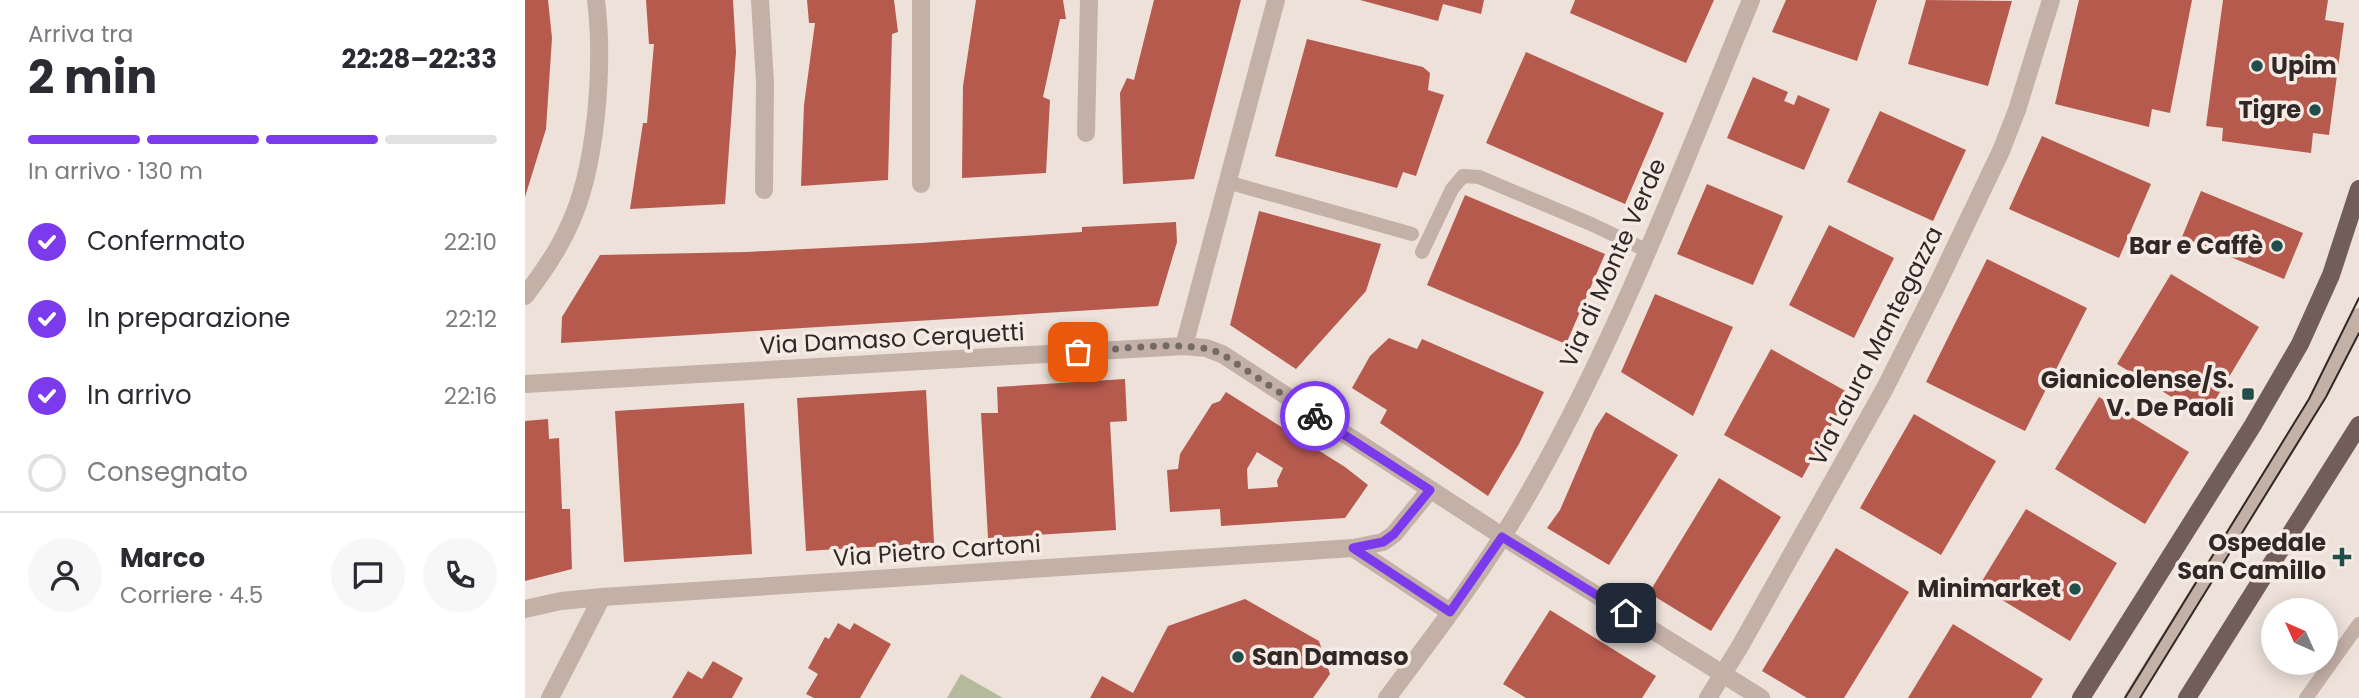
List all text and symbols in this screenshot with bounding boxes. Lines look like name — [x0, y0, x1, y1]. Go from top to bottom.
text: Arriva tra — [28, 18, 133, 50]
text: 22:28–22:33 — [342, 41, 497, 77]
text: 2 min — [28, 45, 157, 109]
place label: Upim — [2271, 49, 2337, 82]
marker: Upim — [2249, 58, 2265, 74]
place label: Tigre — [2238, 93, 2301, 126]
marker: Tigre — [2307, 102, 2323, 118]
street label: Via di Monte Verde — [1552, 153, 1674, 373]
text: In arrivo · 130 m — [28, 155, 203, 187]
street label: Via Laura Mantegazza — [1801, 220, 1950, 471]
icon: check — [28, 223, 66, 261]
text: Confermato — [87, 223, 245, 259]
text: 22:10 — [444, 226, 497, 258]
place label: Bar e Caffè — [2129, 229, 2263, 262]
marker: Bar e Caffè — [2269, 238, 2285, 254]
icon: check — [28, 300, 66, 338]
text: In preparazione — [87, 300, 290, 336]
text: 22:12 — [445, 303, 497, 335]
street label: Via Damaso Cerquetti — [759, 315, 1025, 362]
pin — [1048, 322, 1108, 382]
icon: bag — [1059, 333, 1097, 371]
place label: Gianicolense/S. V. De Paoli — [2041, 363, 2234, 424]
icon: check — [28, 377, 66, 415]
text: In arrivo — [87, 377, 192, 413]
text: 22:16 — [444, 380, 497, 412]
courier — [1280, 381, 1350, 451]
marker: Gianicolense/S. V. De Paoli — [2240, 386, 2256, 402]
icon: bike — [1296, 397, 1334, 435]
text: Consegnato — [87, 454, 248, 490]
place label: Ospedale San Camillo — [2177, 526, 2326, 587]
street label: Via Pietro Cartoni — [832, 527, 1042, 574]
button: person — [28, 538, 102, 612]
button: chat — [331, 538, 405, 612]
button: phone — [423, 538, 497, 612]
text: Marco — [120, 540, 205, 576]
marker: Ospedale San Camillo — [2332, 547, 2352, 567]
place label: Minimarket — [1917, 572, 2061, 605]
text: Corriere · 4.5 — [120, 579, 263, 611]
marker: Minimarket — [2067, 581, 2083, 597]
pin — [1596, 583, 1656, 643]
icon: home — [1607, 594, 1645, 632]
north arrow — [2261, 598, 2338, 676]
map controls — [2261, 598, 2338, 675]
place label: San Damaso — [1252, 640, 1408, 673]
marker: San Damaso — [1230, 649, 1246, 665]

